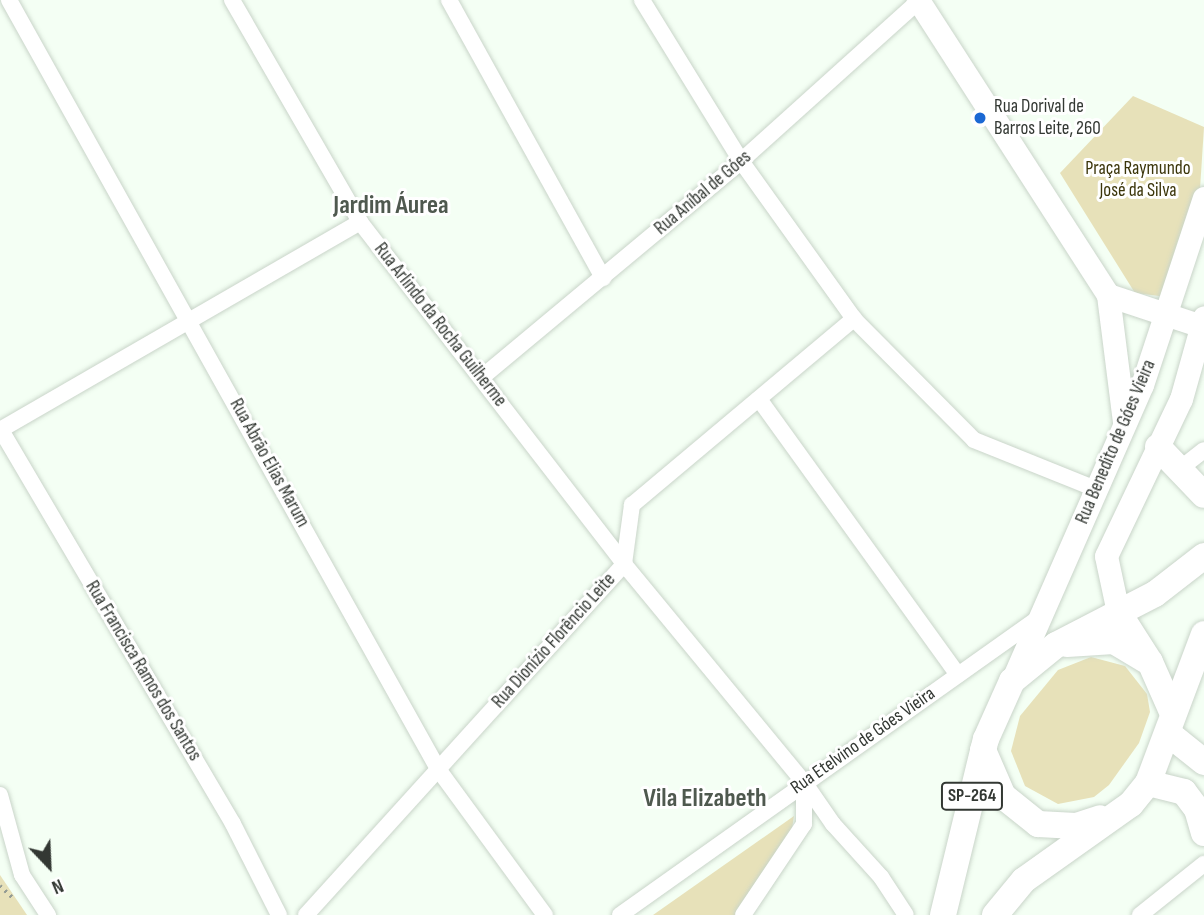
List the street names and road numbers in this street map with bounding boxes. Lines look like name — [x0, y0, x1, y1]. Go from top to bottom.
street label: Rua Aníbal de Góes — [650, 146, 756, 240]
street label: Rua Arlindo da Rocha Guilherme — [369, 238, 511, 412]
street label: Rua Benedito de Góes Vieira — [1071, 356, 1161, 528]
street label: Rua Abrão Elias Marum — [224, 395, 314, 531]
street label: Rua Dionízio Florêncio Leite — [487, 569, 621, 713]
street label: Rua Francisca Ramos dos Santos — [80, 577, 206, 765]
street label: Rua Etelvino de Góes Vieira — [786, 683, 940, 799]
road number: SP-264 — [940, 782, 1004, 810]

